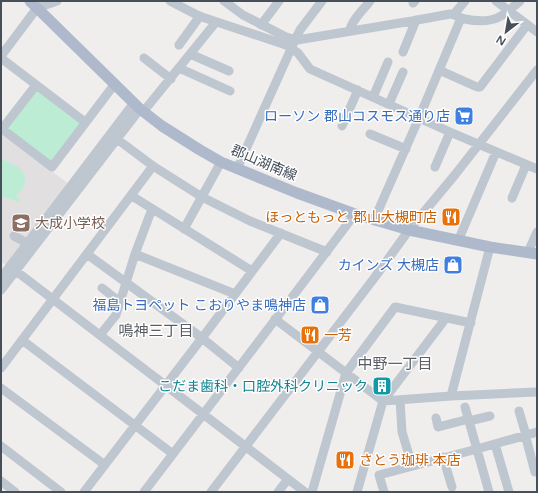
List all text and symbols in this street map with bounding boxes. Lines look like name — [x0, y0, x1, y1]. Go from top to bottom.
north arrow — [486, 12, 526, 52]
text: N — [494, 32, 508, 48]
supermarket icon: ローソン 郡山コスモス通り店 — [453, 105, 475, 127]
place label: ローソン 郡山コスモス通り店 — [264, 108, 450, 125]
street label: 郡山湖南線 — [228, 142, 300, 184]
restaurant icon: ほっともっと 郡山大槻町店 — [440, 206, 462, 228]
place label: ほっともっと 郡山大槻町店 — [265, 209, 437, 226]
school or university icon: 大成小学校 — [10, 212, 32, 234]
place label: 大成小学校 — [35, 215, 105, 232]
shop icon: カインズ 大槻店 — [442, 254, 464, 276]
place label: カインズ 大槻店 — [338, 257, 439, 274]
shop icon: 福島トヨペット こおりやま鳴神店 — [309, 294, 331, 316]
place label: 福島トヨペット こおりやま鳴神店 — [92, 297, 306, 314]
district label: 鳴神三丁目 — [118, 322, 194, 340]
restaurant icon: 一芳 — [299, 324, 321, 346]
place label: 一芳 — [324, 327, 352, 344]
district label: 中野一丁目 — [357, 355, 433, 373]
building icon: こだま歯科・口腔外科クリニック — [371, 375, 393, 397]
place label: こだま歯科・口腔外科クリニック — [158, 378, 368, 395]
restaurant icon: さとう珈琲 本店 — [334, 449, 356, 471]
place label: さとう珈琲 本店 — [359, 452, 461, 469]

